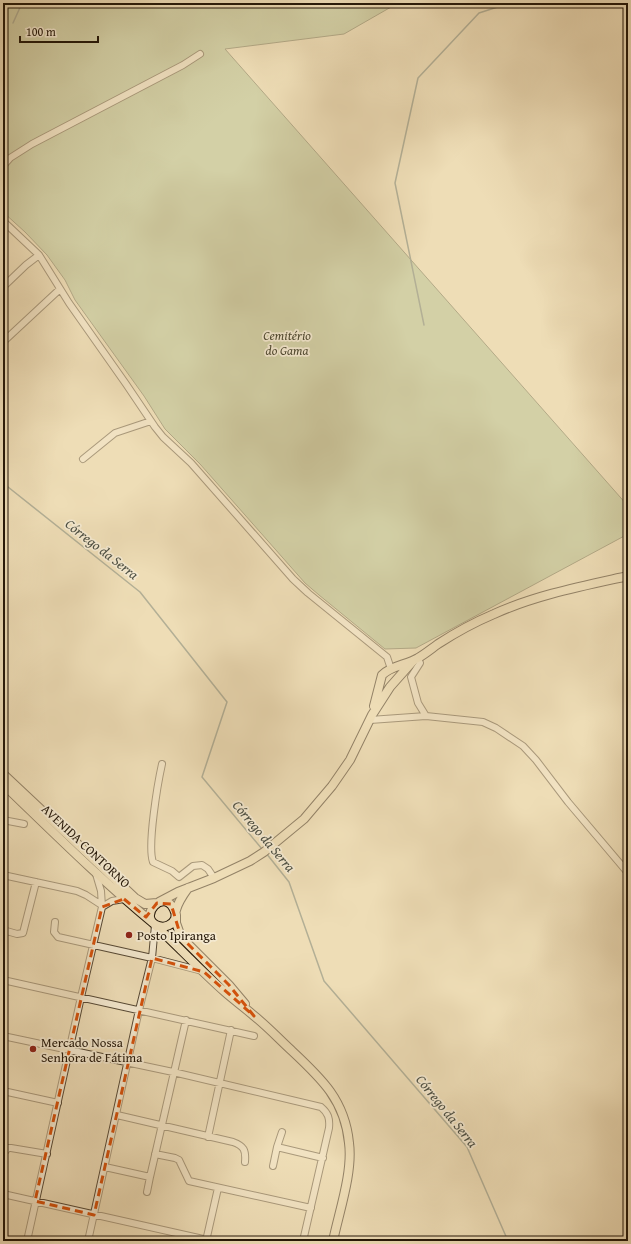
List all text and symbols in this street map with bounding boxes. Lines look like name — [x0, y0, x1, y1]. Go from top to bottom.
scale bar — [20, 18, 98, 44]
text: 100 m — [26, 23, 56, 40]
park label: Cemitério do Gama — [263, 326, 311, 360]
water label: Córrego da Serra — [61, 514, 143, 584]
water label: Córrego da Serra — [228, 796, 300, 877]
street label: AVENIDA CONTORNO — [37, 800, 135, 892]
place label: Posto Ipiranga — [137, 926, 217, 945]
marker: Posto Ipiranga — [124, 930, 134, 940]
place label: Mercado Nossa Senhora de Fátima — [41, 1033, 143, 1067]
marker: Mercado Nossa Senhora de Fátima — [28, 1044, 38, 1054]
water label: Córrego da Serra — [411, 1070, 483, 1152]

